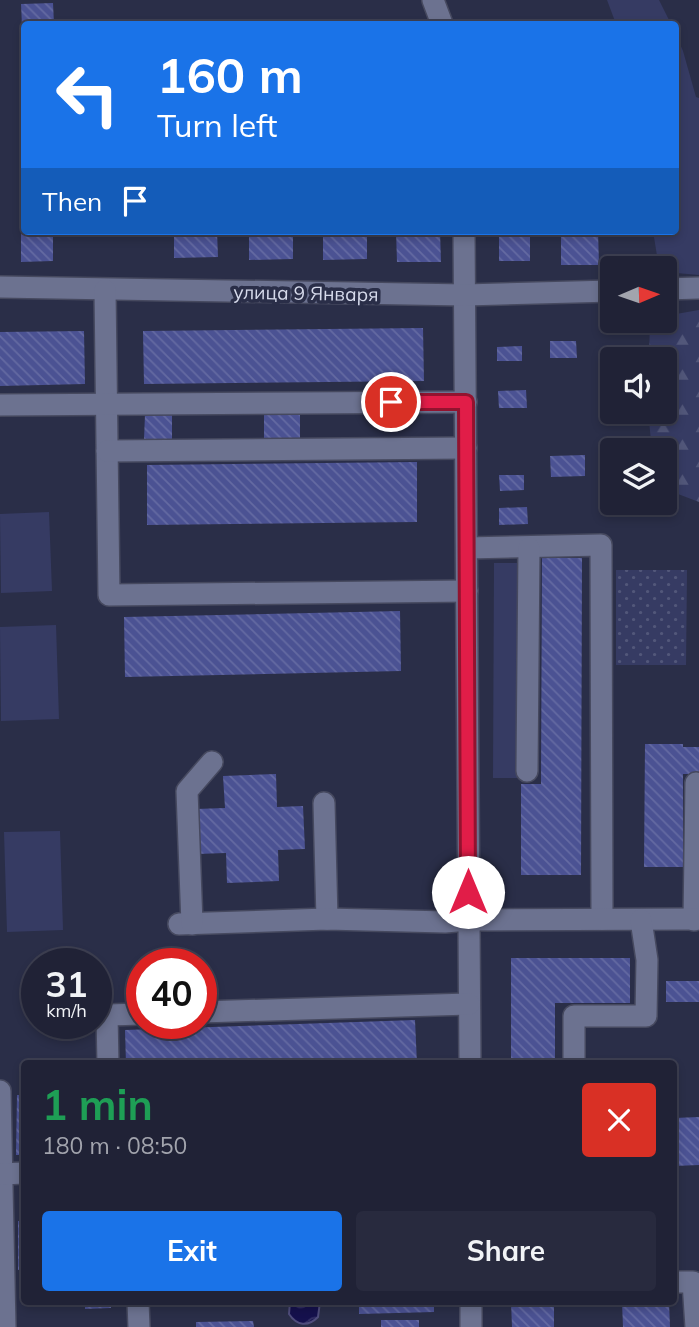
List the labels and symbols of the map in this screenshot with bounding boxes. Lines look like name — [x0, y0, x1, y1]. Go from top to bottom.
north arrow — [600, 256, 677, 332]
street label: улица 9 Января — [233, 280, 379, 306]
pin — [361, 372, 421, 432]
position arrow — [431, 855, 505, 929]
speed limit sign: 40 — [126, 948, 217, 1039]

